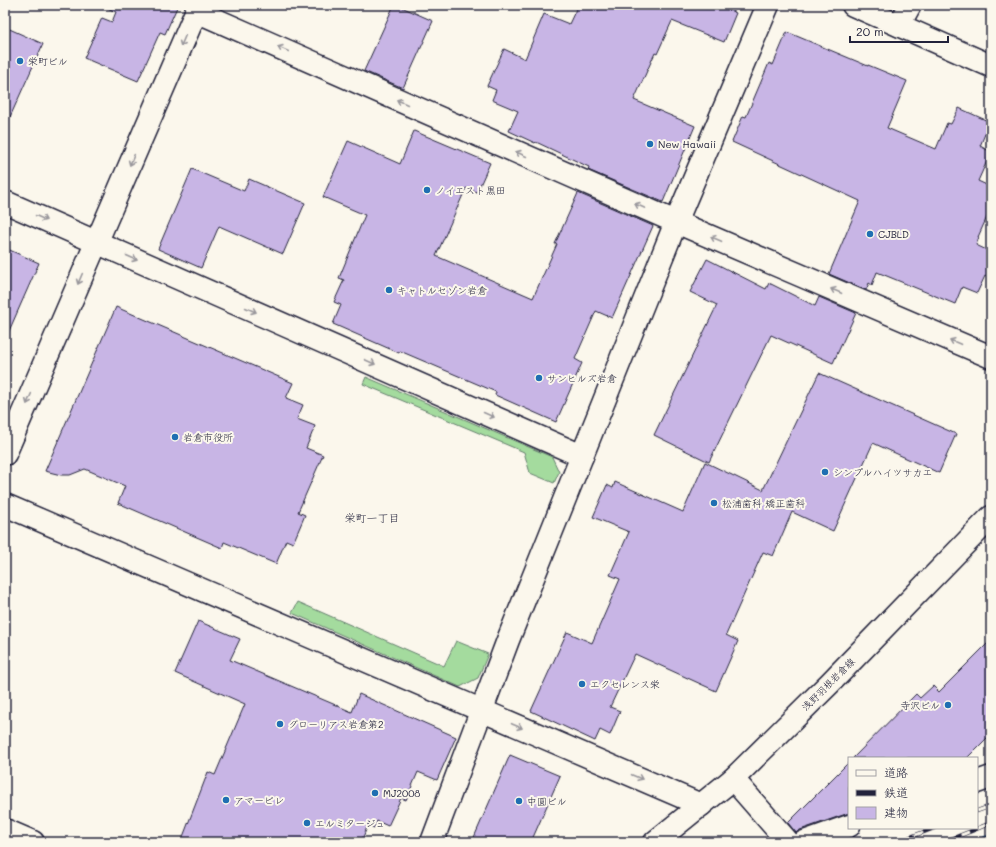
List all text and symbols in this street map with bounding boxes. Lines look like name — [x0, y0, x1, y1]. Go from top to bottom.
scale bar — [850, 18, 948, 44]
text: 20 m — [856, 23, 884, 39]
one-way arrow — [179, 34, 187, 46]
one-way arrow — [278, 45, 290, 53]
place label: 栄町ビル — [28, 54, 68, 68]
marker: 栄町ビル — [15, 56, 25, 66]
one-way arrow — [397, 97, 409, 105]
place label: New Hawaii — [658, 137, 716, 151]
marker: New Hawaii — [645, 139, 655, 149]
one-way arrow — [516, 150, 528, 157]
one-way arrow — [128, 154, 135, 166]
place label: ノイエスト黒田 — [435, 183, 506, 197]
marker: ノイエスト黒田 — [422, 185, 432, 195]
one-way arrow — [635, 202, 647, 209]
one-way arrow — [34, 215, 46, 222]
place label: CJBLD — [878, 227, 909, 241]
marker: CJBLD — [865, 229, 875, 239]
one-way arrow — [711, 235, 723, 242]
one-way arrow — [125, 255, 137, 262]
one-way arrow — [76, 273, 83, 285]
place label: キャトルセゾン岩倉 — [397, 283, 487, 297]
marker: キャトルセゾン岩倉 — [384, 285, 394, 295]
one-way arrow — [830, 286, 842, 294]
one-way arrow — [244, 307, 256, 314]
one-way arrow — [950, 338, 962, 345]
one-way arrow — [364, 359, 376, 367]
place label: サンヒルズ岩倉 — [547, 371, 617, 385]
marker: サンヒルズ岩倉 — [534, 373, 544, 383]
one-way arrow — [25, 393, 32, 405]
one-way arrow — [483, 412, 495, 419]
place label: 岩倉市役所 — [183, 430, 233, 444]
marker: 岩倉市役所 — [170, 432, 180, 442]
place label: シンプルハイツサカエ — [833, 465, 932, 479]
marker: シンプルハイツサカエ — [820, 467, 830, 477]
place label: 松浦歯科 矯正歯科 — [722, 496, 805, 510]
marker: 松浦歯科 矯正歯科 — [709, 498, 719, 508]
district label: 栄町一丁目 — [345, 510, 400, 525]
street label: 浅野羽根岩倉線 — [798, 654, 858, 714]
place label: エクセレンス栄 — [590, 677, 660, 691]
marker: エクセレンス栄 — [577, 679, 587, 689]
place label: 寺沢ビル — [900, 698, 940, 712]
marker: 寺沢ビル — [943, 700, 953, 710]
place label: グローリアス岩倉第2 — [288, 717, 384, 731]
marker: グローリアス岩倉第2 — [275, 719, 285, 729]
one-way arrow — [511, 723, 523, 730]
legend — [848, 757, 978, 829]
text: 道路 — [884, 764, 908, 780]
one-way arrow — [630, 774, 642, 782]
text: 鉄道 — [884, 784, 908, 800]
place label: MJ2008 — [383, 786, 420, 800]
marker: MJ2008 — [370, 788, 380, 798]
place label: アマービレ — [234, 793, 284, 807]
place label: 中圓ビル — [527, 794, 567, 808]
marker: アマービレ — [221, 795, 231, 805]
marker: 中圓ビル — [514, 796, 524, 806]
text: 建物 — [884, 804, 908, 820]
place label: エルミタージュ — [315, 816, 385, 830]
marker: エルミタージュ — [302, 818, 312, 828]

